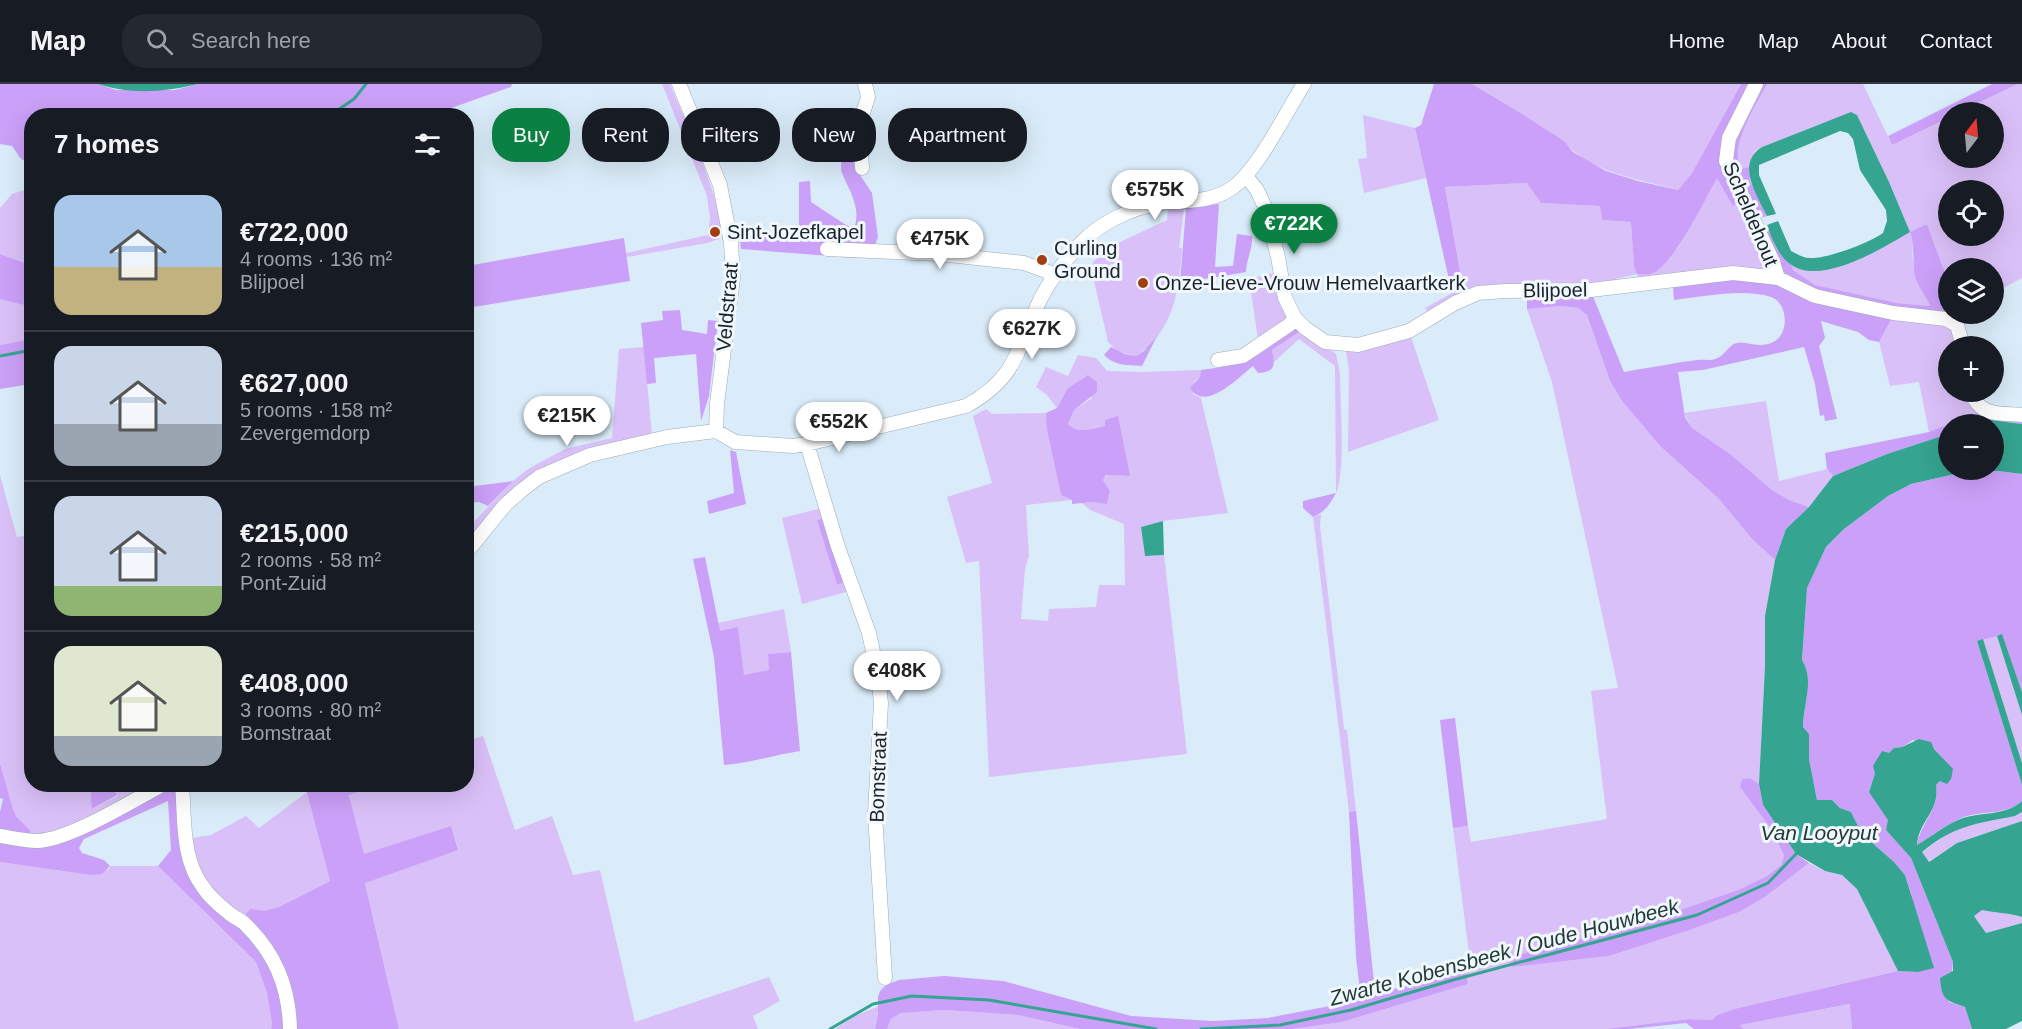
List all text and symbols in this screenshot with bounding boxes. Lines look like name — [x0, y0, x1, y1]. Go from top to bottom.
search box — [122, 14, 542, 68]
text: Map — [30, 25, 86, 56]
icon: search — [143, 25, 176, 58]
text: Search here — [191, 28, 311, 53]
text: Home — [1669, 29, 1725, 52]
text: Map — [1758, 29, 1799, 52]
text: About — [1832, 29, 1887, 52]
text: Contact — [1920, 29, 1992, 52]
north arrow — [1938, 102, 2004, 168]
map controls — [1938, 102, 2004, 480]
chip: Buy — [492, 108, 570, 162]
chip: Rent — [582, 108, 669, 162]
chip: Filters — [681, 108, 780, 162]
chip: New — [792, 108, 876, 162]
chip: Apartment — [888, 108, 1027, 162]
icon: filters — [411, 128, 444, 161]
text: 7 homes — [54, 129, 160, 159]
street label: Scheldehout — [1719, 159, 1783, 270]
pin: €575K — [1113, 170, 1197, 221]
text: €575K — [1126, 178, 1184, 200]
button: locate — [1938, 180, 2004, 246]
pin: €722K — [1252, 204, 1336, 255]
text: €722K — [1265, 212, 1323, 234]
text: €722,000 — [240, 217, 348, 247]
icon: home — [102, 219, 174, 291]
pin: €475K — [898, 219, 982, 270]
place label: Sint-Jozefkapel — [727, 221, 864, 243]
marker: Sint-Jozefkapel — [708, 225, 722, 239]
text: €475K — [911, 227, 969, 249]
place label: Curling Ground — [1054, 237, 1121, 282]
text: 4 rooms · 136 m² — [240, 248, 392, 270]
marker: Curling Ground — [1035, 253, 1049, 267]
button: layers — [1938, 258, 2004, 324]
street label: Veldstraat — [712, 261, 742, 352]
text: Blijpoel — [240, 271, 304, 293]
place label: Onze-Lieve-Vrouw Hemelvaartkerk — [1155, 272, 1466, 294]
marker: Onze-Lieve-Vrouw Hemelvaartkerk — [1136, 276, 1150, 290]
street label: Blijpoel — [1523, 278, 1587, 302]
pin: €627K — [990, 309, 1074, 360]
text: €627K — [1003, 317, 1061, 339]
button: + — [1938, 336, 2004, 402]
text: €627,000 — [240, 368, 348, 398]
icon: home — [102, 370, 174, 442]
pin: €215K — [525, 396, 609, 447]
text: 5 rooms · 158 m² — [240, 399, 392, 421]
pin: €552K — [797, 402, 881, 453]
text: €215K — [538, 404, 596, 426]
text: €552K — [810, 410, 868, 432]
button: − — [1938, 414, 2004, 480]
text: Zevergemdorp — [240, 422, 370, 444]
text: €215,000 — [240, 518, 348, 548]
icon: home — [102, 520, 174, 592]
text: 2 rooms · 58 m² — [240, 549, 381, 571]
text: Pont-Zuid — [240, 572, 327, 594]
pin: €408K — [855, 651, 939, 702]
text: €408K — [868, 659, 926, 681]
text: €408,000 — [240, 668, 348, 698]
icon: home — [102, 670, 174, 742]
text: 3 rooms · 80 m² — [240, 699, 381, 721]
text: Bomstraat — [240, 722, 331, 744]
street label: Bomstraat — [865, 731, 891, 823]
water label: Van Looyput — [1760, 821, 1879, 844]
water label: Zwarte Kobensbeek / Oude Houwbeek — [1326, 894, 1683, 1010]

